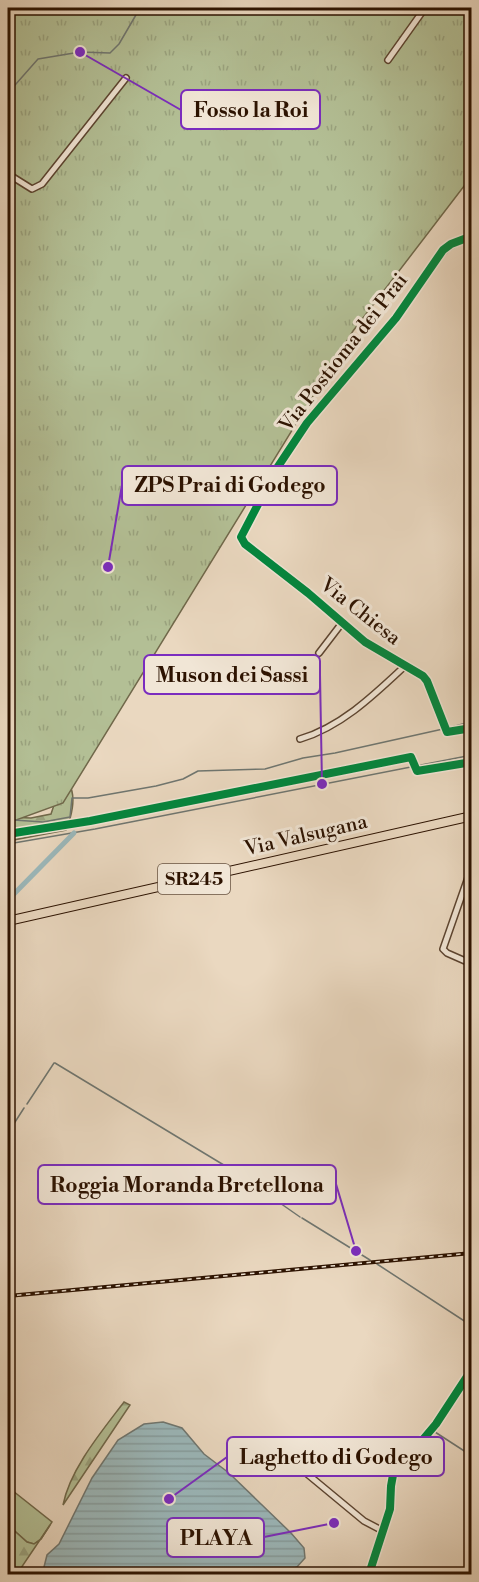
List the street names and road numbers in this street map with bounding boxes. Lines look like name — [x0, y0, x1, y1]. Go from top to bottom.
street label: Via Postioma dei Prai — [274, 268, 414, 438]
street label: Via Chiesa — [314, 572, 406, 652]
street label: Via Valsugana — [241, 810, 371, 863]
road number: SR245 — [158, 864, 230, 894]

